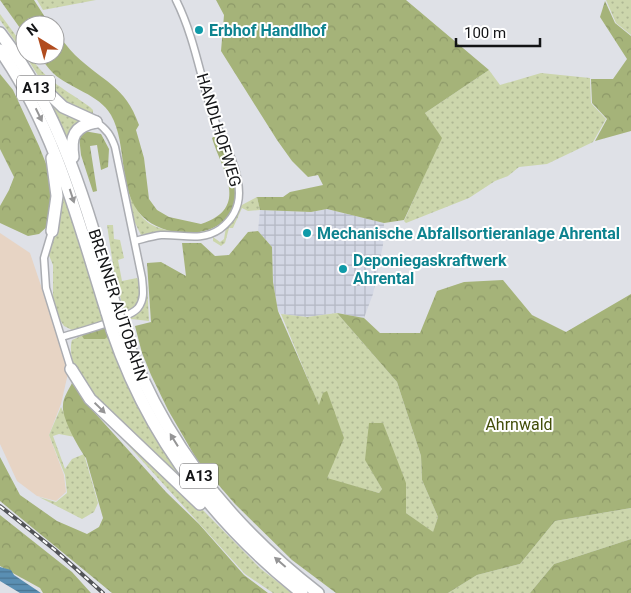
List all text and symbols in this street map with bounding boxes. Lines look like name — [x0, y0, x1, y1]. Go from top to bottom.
north arrow — [15, 15, 65, 65]
scale bar — [456, 15, 540, 47]
text: N — [23, 20, 41, 39]
place label: Erbhof Handlhof — [209, 21, 327, 40]
marker: Erbhof Handlhof — [193, 24, 205, 36]
text: 100 m — [464, 24, 506, 42]
street label: HANDLHOFWEG — [193, 71, 245, 189]
road number: A13 — [17, 76, 55, 100]
one-way arrow — [35, 108, 43, 123]
one-way arrow — [68, 188, 76, 203]
place label: Mechanische Abfallsortieranlage Ahrental — [317, 224, 620, 243]
street label: BRENNER AUTOBAHN — [84, 226, 152, 384]
marker: Mechanische Abfallsortieranlage Ahrental — [301, 227, 313, 239]
place label: Deponiegaskraftwerk Ahrental — [353, 251, 507, 288]
marker: Deponiegaskraftwerk Ahrental — [337, 263, 349, 275]
one-way arrow — [93, 402, 105, 414]
park label: Ahrnwald — [485, 415, 553, 434]
one-way arrow — [170, 433, 179, 446]
road number: A13 — [180, 464, 218, 488]
one-way arrow — [275, 556, 287, 568]

